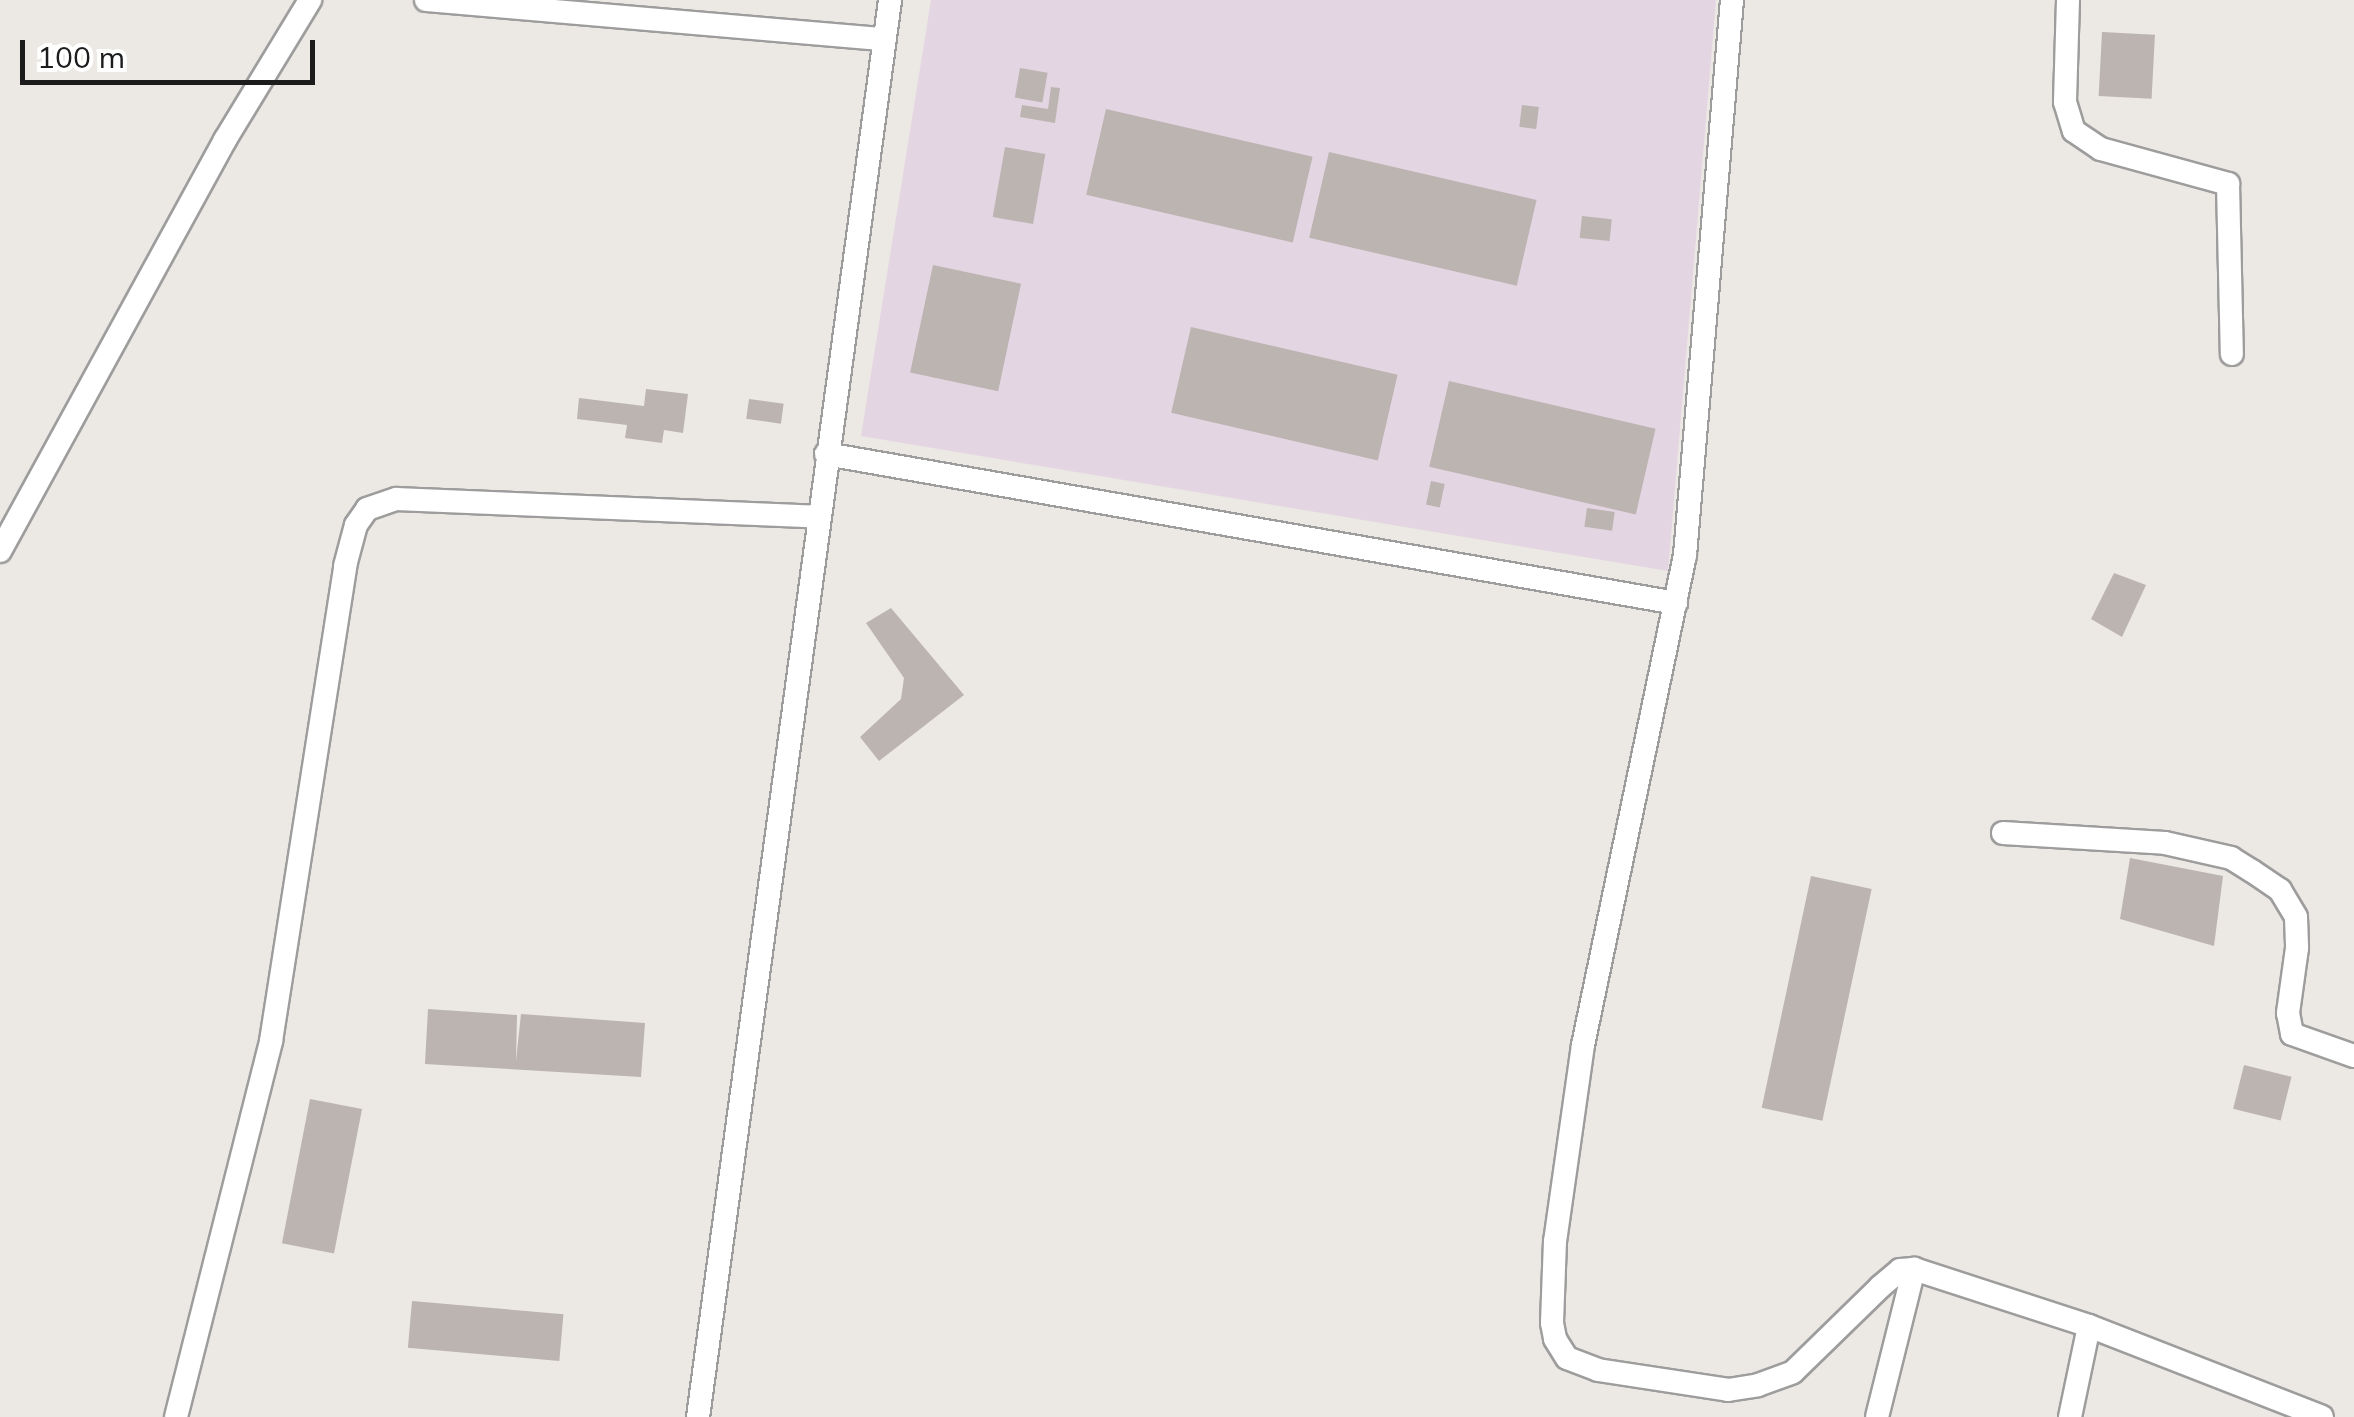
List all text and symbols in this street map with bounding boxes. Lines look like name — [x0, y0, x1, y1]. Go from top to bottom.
scale bar — [25, 20, 320, 82]
text: 100 m — [37, 38, 125, 76]

